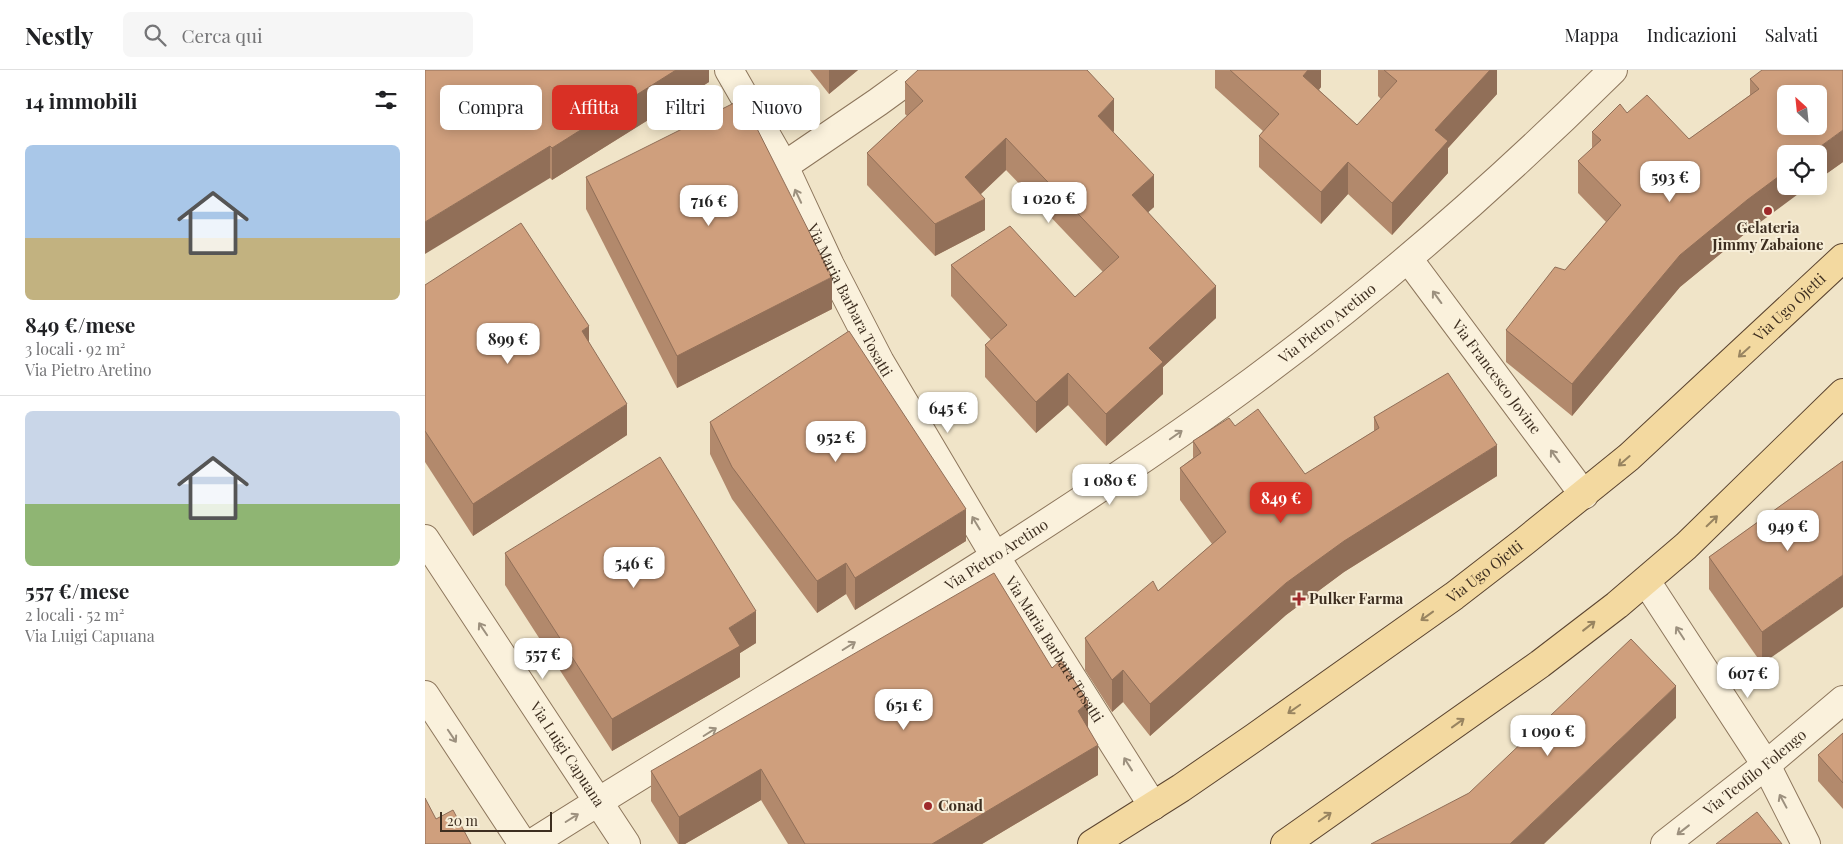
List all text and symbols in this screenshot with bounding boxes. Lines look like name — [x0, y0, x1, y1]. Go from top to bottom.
search box — [123, 12, 473, 57]
text: Nestly — [25, 19, 93, 51]
icon: search — [141, 21, 169, 49]
text: Cerca qui — [181, 22, 263, 48]
text: Mappa — [1564, 23, 1619, 47]
text: Indicazioni — [1647, 23, 1737, 47]
text: Salvati — [1765, 23, 1818, 47]
chip: Compra — [440, 85, 542, 130]
chip: Affitta — [552, 85, 637, 130]
chip: Filtri — [647, 85, 723, 130]
chip: Nuovo — [733, 85, 820, 130]
north arrow — [1777, 85, 1827, 135]
map controls — [1777, 85, 1827, 195]
text: 14 immobili — [25, 86, 137, 114]
icon: filters — [372, 86, 400, 114]
button: locate — [1777, 145, 1827, 195]
pin: 593 € — [1635, 160, 1705, 203]
text: 593 € — [1651, 166, 1689, 187]
icon: home — [168, 178, 258, 268]
pin: 1 020 € — [1003, 182, 1095, 224]
pin: 716 € — [674, 184, 744, 227]
text: 1 020 € — [1023, 187, 1075, 208]
one-way arrow — [793, 189, 802, 204]
text: 716 € — [691, 190, 727, 211]
marker: Gelateria Jimmy Zabaione — [1762, 205, 1774, 217]
place label: Gelateria Jimmy Zabaione — [1711, 217, 1824, 254]
street label: Via Maria Barbara Tosatti — [803, 219, 898, 381]
street label: Via Ugo Ojetti — [1748, 268, 1830, 346]
street label: Via Pietro Aretino — [1273, 278, 1380, 368]
one-way arrow — [1432, 290, 1442, 304]
text: 849 €/mese — [25, 310, 135, 338]
street label: Via Francesco Jovine — [1447, 314, 1546, 438]
pin: 899 € — [473, 322, 543, 365]
text: 899 € — [488, 328, 528, 349]
text: 3 locali · 92 m² — [25, 338, 126, 359]
one-way arrow — [1737, 346, 1750, 358]
text: Via Pietro Aretino — [25, 359, 152, 380]
pin: 645 € — [913, 392, 983, 434]
text: 645 € — [929, 397, 967, 418]
pin: 952 € — [801, 420, 871, 463]
text: 952 € — [817, 426, 855, 447]
one-way arrow — [1169, 430, 1183, 440]
icon: home — [168, 443, 258, 533]
one-way arrow — [1550, 449, 1560, 463]
one-way arrow — [1617, 456, 1630, 467]
pin: 1 080 € — [1064, 464, 1156, 506]
text: 1 080 € — [1083, 469, 1137, 490]
pin: 849 € — [1246, 482, 1316, 524]
text: 849 € — [1261, 487, 1301, 508]
pin: 949 € — [1753, 510, 1823, 552]
street label: Via Pietro Aretino — [940, 514, 1052, 595]
one-way arrow — [1706, 515, 1718, 527]
text: 949 € — [1768, 515, 1808, 536]
one-way arrow — [970, 517, 980, 531]
street label: Via Ugo Ojetti — [1441, 535, 1527, 608]
pin: 546 € — [599, 546, 669, 589]
text: 546 € — [615, 552, 653, 573]
street label: Via Maria Barbara Tosatti — [1001, 571, 1109, 726]
text: 557 €/mese — [25, 576, 129, 604]
place label: Pulker Farma — [1309, 588, 1404, 608]
marker: Pulker Farma — [1293, 593, 1305, 605]
text: 2 locali · 52 m² — [25, 604, 124, 625]
one-way arrow — [1420, 611, 1434, 621]
one-way arrow — [1582, 621, 1595, 632]
one-way arrow — [477, 622, 488, 636]
text: Via Luigi Capuana — [25, 625, 155, 646]
one-way arrow — [1675, 626, 1685, 640]
pin: 557 € — [508, 638, 578, 680]
one-way arrow — [841, 641, 855, 651]
text: 557 € — [525, 643, 561, 664]
pin: 607 € — [1713, 656, 1783, 699]
text: 607 € — [1728, 662, 1768, 683]
pin: 651 € — [869, 688, 939, 731]
text: 651 € — [886, 694, 922, 715]
street label: Via Luigi Capuana — [525, 697, 610, 811]
one-way arrow — [1288, 704, 1302, 714]
pin: 1 090 € — [1502, 714, 1594, 757]
one-way arrow — [1451, 718, 1465, 728]
text: 1 090 € — [1521, 720, 1575, 741]
street label: Via Teofilo Folengo — [1698, 724, 1810, 820]
one-way arrow — [703, 726, 717, 736]
one-way arrow — [447, 729, 457, 743]
one-way arrow — [1122, 758, 1132, 772]
one-way arrow — [1778, 794, 1787, 809]
place label: Conad — [938, 795, 983, 815]
marker: Conad — [922, 800, 934, 812]
scale bar — [440, 809, 553, 832]
text: 20 m — [447, 811, 478, 830]
one-way arrow — [1318, 812, 1332, 822]
one-way arrow — [565, 813, 579, 823]
one-way arrow — [1677, 825, 1690, 836]

